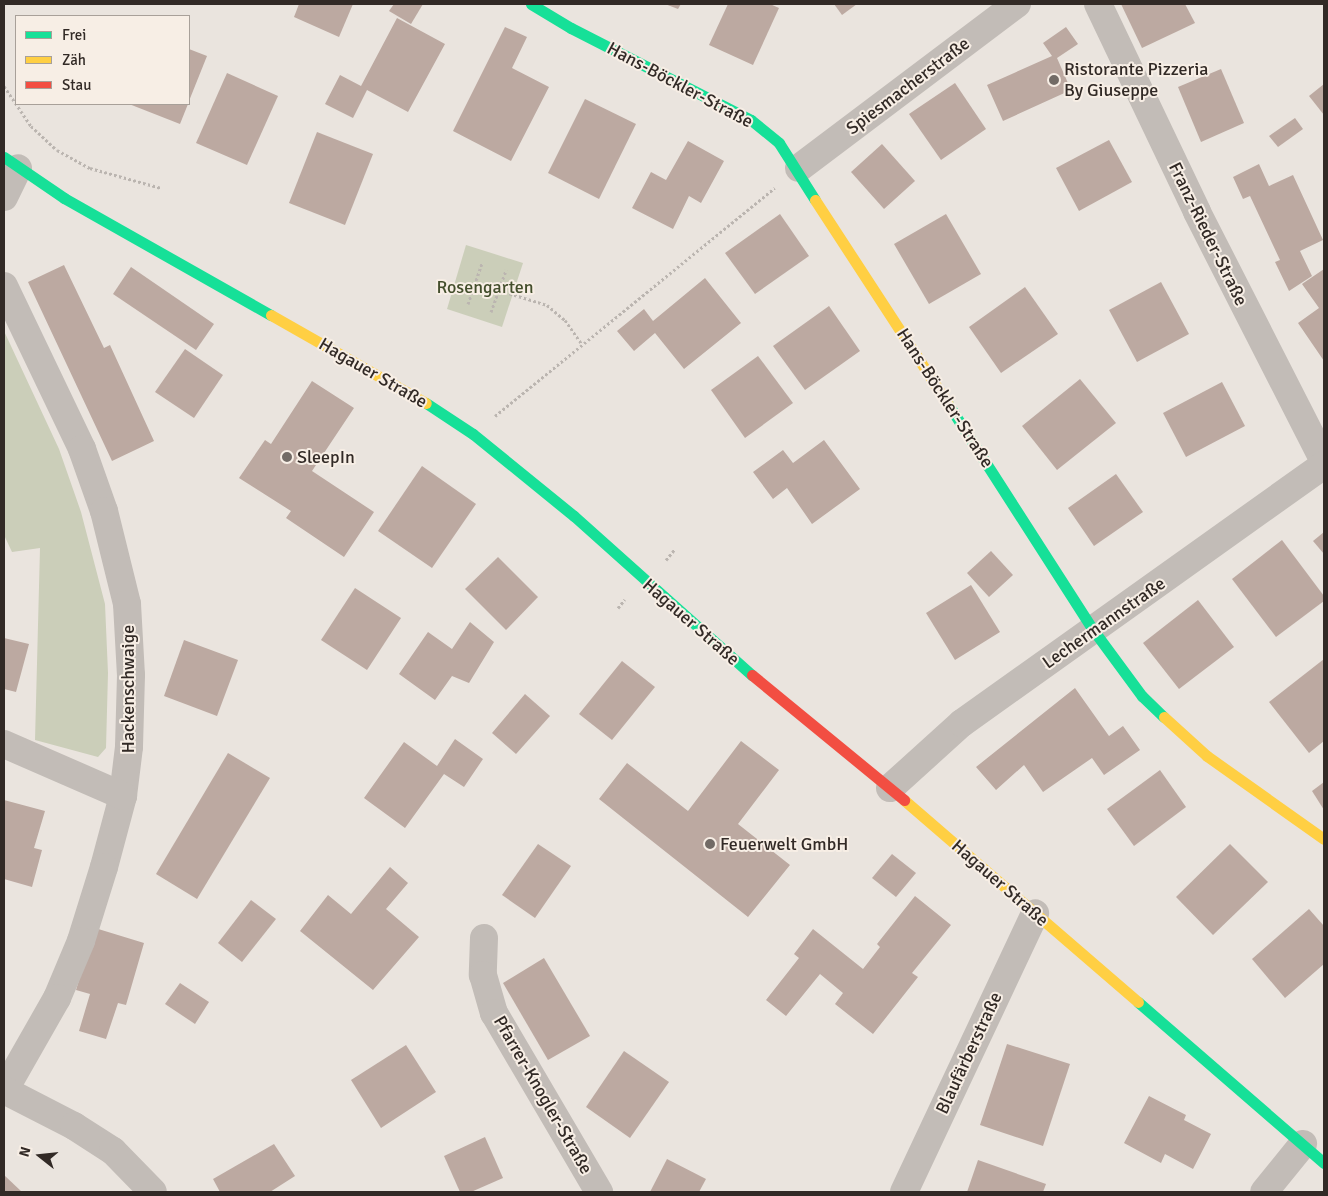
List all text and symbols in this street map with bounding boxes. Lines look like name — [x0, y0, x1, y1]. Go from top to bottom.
legend — [15, 15, 190, 105]
text: Frei — [62, 26, 86, 44]
street label: Spiesmacherstraße — [842, 33, 974, 139]
street label: Hans-Böckler-Straße — [603, 37, 757, 133]
text: Zäh — [62, 51, 86, 69]
place label: Ristorante Pizzeria By Giuseppe — [1064, 59, 1208, 102]
marker: Ristorante Pizzeria By Giuseppe — [1048, 74, 1060, 86]
text: Stau — [62, 76, 91, 94]
street label: Franz-Rieder-Straße — [1164, 159, 1252, 309]
park label: Rosengarten — [436, 276, 534, 298]
street label: Hans-Böckler-Straße — [892, 324, 998, 472]
street label: Hagauer Straße — [315, 333, 431, 413]
place label: SleepIn — [297, 446, 355, 468]
marker: SleepIn — [281, 451, 293, 463]
street label: Lechermannstraße — [1038, 573, 1170, 673]
street label: Hagauer Straße — [638, 574, 744, 670]
street label: Hackenschwaige — [117, 625, 139, 753]
place label: Feuerwelt GmbH — [720, 833, 848, 855]
street label: Hagauer Straße — [947, 835, 1053, 931]
marker: Feuerwelt GmbH — [704, 838, 716, 850]
street label: Blaufärberstraße — [931, 989, 1007, 1117]
street label: Pfarrer-Knogler-Straße — [489, 1012, 597, 1178]
north arrow — [15, 1131, 65, 1181]
text: N — [16, 1145, 35, 1159]

